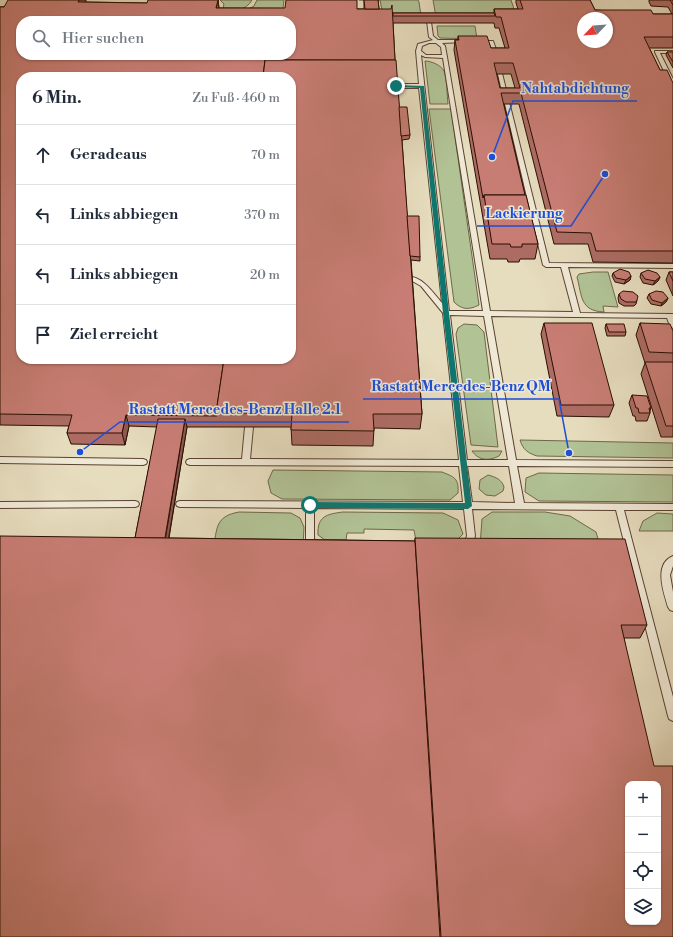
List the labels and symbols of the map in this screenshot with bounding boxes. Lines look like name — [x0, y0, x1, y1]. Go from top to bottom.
north arrow — [577, 12, 613, 48]
callout: Nahtabdichtung — [513, 75, 637, 101]
route end — [387, 77, 405, 95]
text: Nahtabdichtung — [521, 80, 630, 98]
callout: Lackierung — [477, 200, 571, 226]
text: Lackierung — [485, 205, 564, 223]
callout: Rastatt Mercedes-Benz QM — [363, 373, 559, 399]
text: Rastatt Mercedes-Benz QM — [371, 378, 551, 396]
callout: Rastatt Mercedes-Benz Halle 2.1 — [120, 396, 349, 422]
text: Rastatt Mercedes-Benz Halle 2.1 — [129, 401, 342, 419]
route start — [301, 496, 319, 514]

